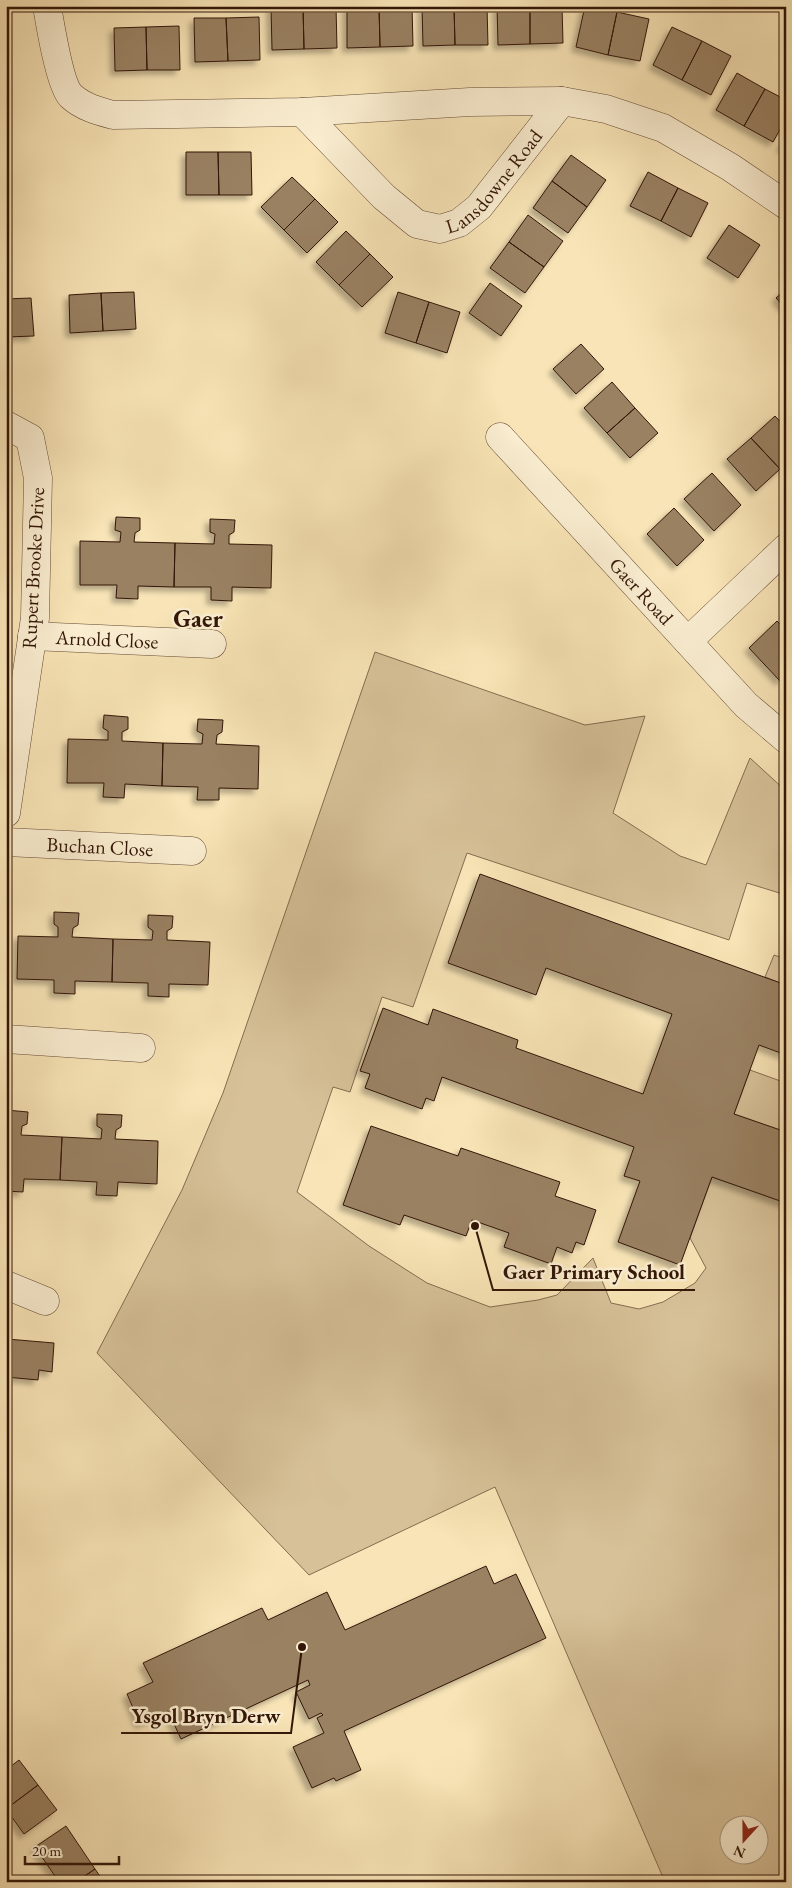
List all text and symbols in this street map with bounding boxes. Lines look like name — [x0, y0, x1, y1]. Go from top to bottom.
street label: Lansdowne Road — [442, 123, 549, 239]
street label: Rupert Brooke Drive — [16, 486, 50, 649]
street label: Gaer Road — [604, 552, 680, 631]
district label: Gaer — [173, 602, 223, 634]
street label: Arnold Close — [54, 624, 159, 655]
street label: Buchan Close — [46, 831, 154, 862]
callout: Gaer Primary School — [493, 1254, 695, 1290]
text: Gaer Primary School — [503, 1258, 685, 1285]
callout: Ysgol Bryn Derw — [121, 1697, 291, 1733]
text: Ysgol Bryn Derw — [131, 1702, 281, 1729]
north arrow — [720, 1816, 770, 1866]
scale bar — [25, 1833, 119, 1865]
text: 20 m — [32, 1841, 61, 1860]
text: N — [730, 1841, 748, 1863]

